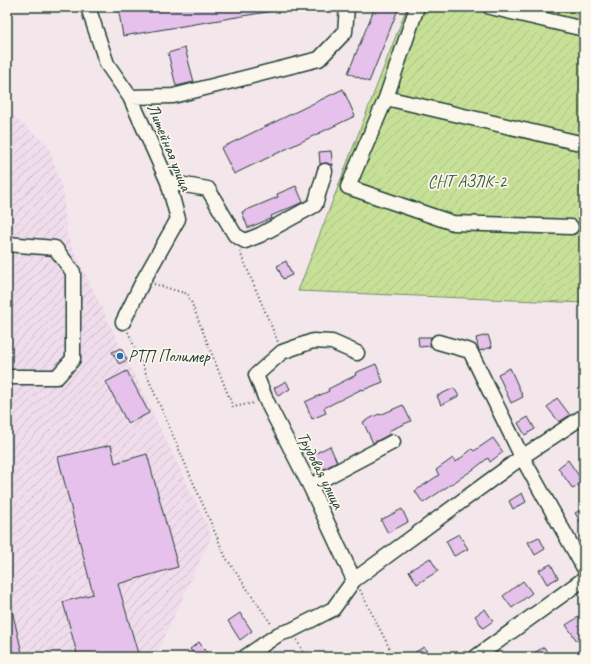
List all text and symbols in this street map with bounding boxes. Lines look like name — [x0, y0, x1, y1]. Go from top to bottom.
street label: Литейная улица — [142, 100, 197, 195]
park label: СНТ АЗЛК-2 — [428, 171, 507, 192]
place label: РТП Полимер — [128, 346, 211, 367]
marker: РТП Полимер — [115, 351, 125, 361]
street label: Трудовая улица — [292, 428, 350, 514]

